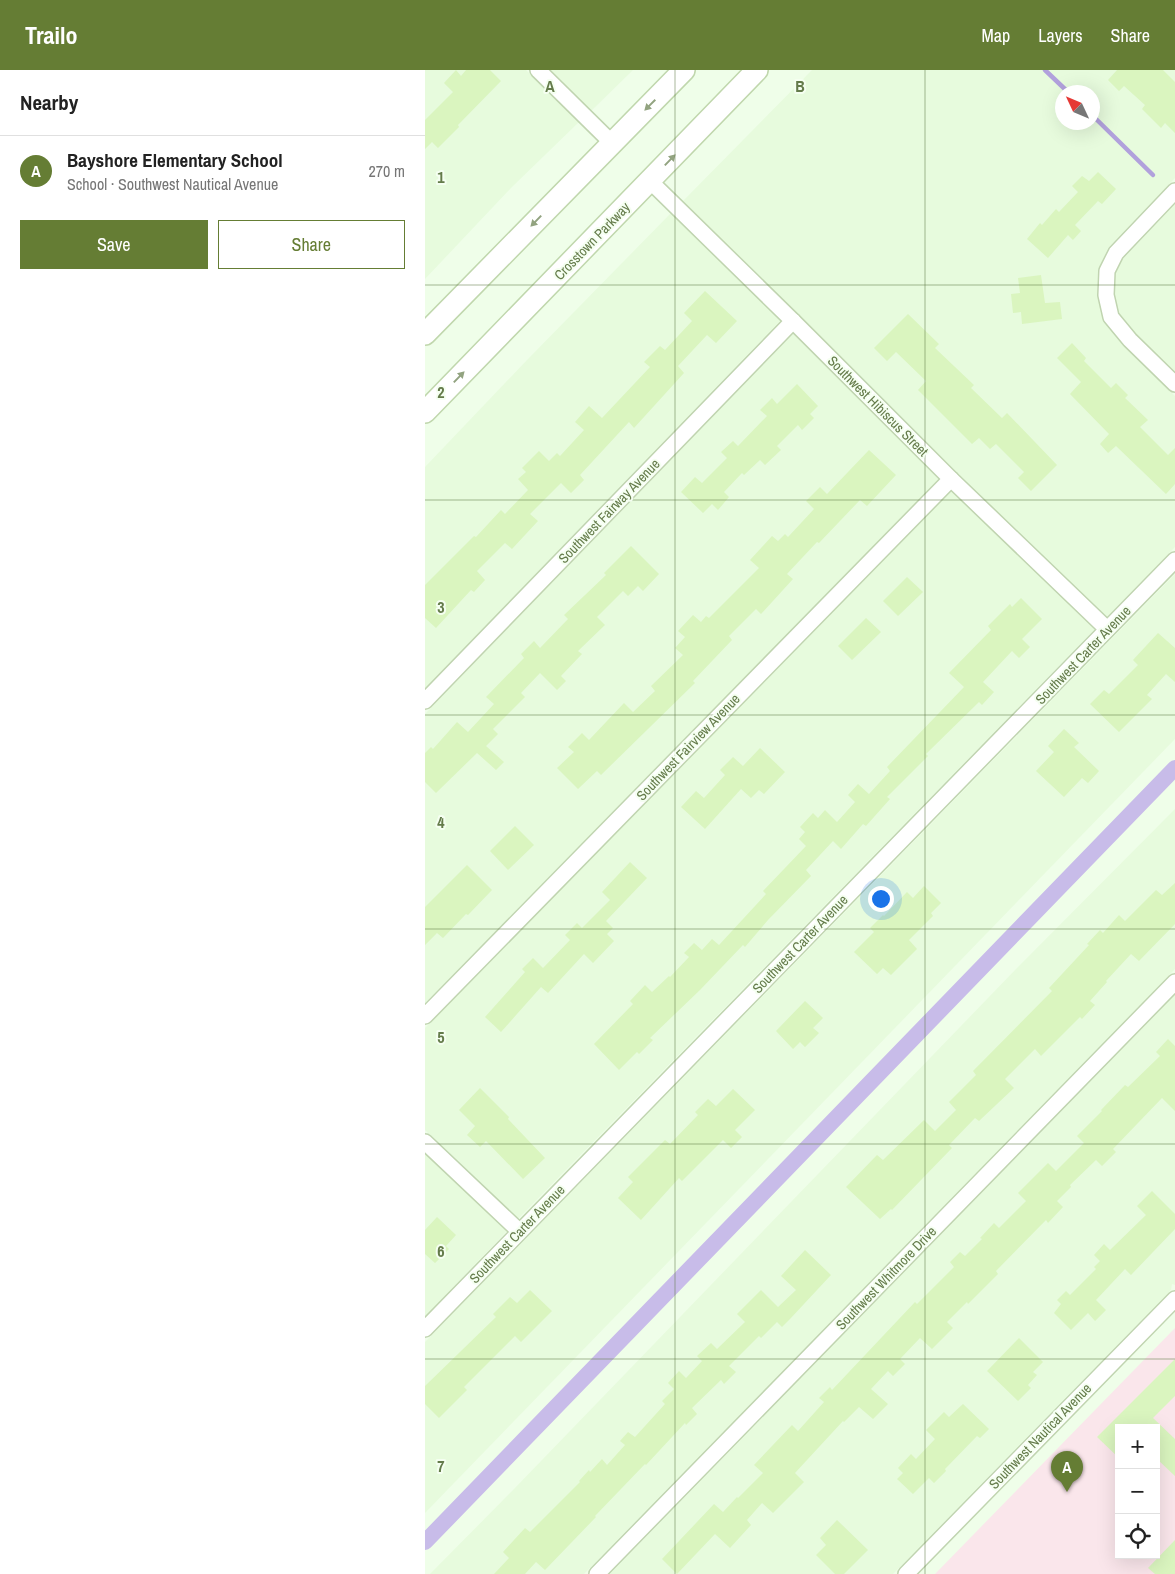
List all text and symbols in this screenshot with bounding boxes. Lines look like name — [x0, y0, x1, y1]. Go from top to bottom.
text: Trailo — [25, 19, 78, 51]
text: Map — [982, 23, 1010, 48]
text: Layers — [1038, 23, 1083, 48]
text: Share — [1111, 23, 1150, 48]
text: A — [545, 75, 555, 97]
text: B — [795, 75, 805, 97]
north arrow — [1055, 85, 1100, 130]
text: Nearby — [20, 88, 78, 117]
one-way arrow — [644, 98, 656, 110]
text: Bayshore Elementary School — [67, 147, 283, 173]
one-way arrow — [664, 155, 676, 167]
text: A — [31, 160, 41, 182]
text: 270 m — [369, 160, 405, 182]
text: 1 — [437, 166, 445, 188]
text: School · Southwest Nautical Avenue — [67, 173, 278, 195]
street label: Crosstown Parkway — [550, 198, 634, 284]
one-way arrow — [530, 214, 542, 226]
button: Save — [20, 220, 208, 269]
button: Share — [218, 220, 405, 269]
street label: Southwest Hibiscus Street — [824, 352, 932, 460]
one-way arrow — [453, 371, 465, 383]
text: 2 — [437, 381, 445, 403]
street label: Southwest Fairway Avenue — [554, 455, 664, 567]
text: 3 — [437, 596, 445, 618]
street label: Southwest Carter Avenue — [1031, 602, 1135, 708]
street label: Southwest Fairview Avenue — [632, 690, 744, 804]
text: 4 — [437, 811, 445, 833]
your location — [868, 886, 894, 912]
street label: Southwest Carter Avenue — [748, 891, 852, 997]
text: 5 — [437, 1026, 445, 1048]
street label: Southwest Carter Avenue — [465, 1181, 569, 1287]
street label: Southwest Whitmore Drive — [832, 1222, 940, 1334]
text: 6 — [437, 1240, 445, 1262]
street label: Southwest Nautical Avenue — [985, 1380, 1095, 1492]
map controls — [1115, 1424, 1160, 1559]
button: + — [1115, 1424, 1160, 1469]
pin: A — [1051, 1451, 1083, 1492]
text: 7 — [437, 1455, 445, 1477]
button: − — [1115, 1469, 1160, 1514]
button: locate — [1115, 1514, 1160, 1559]

